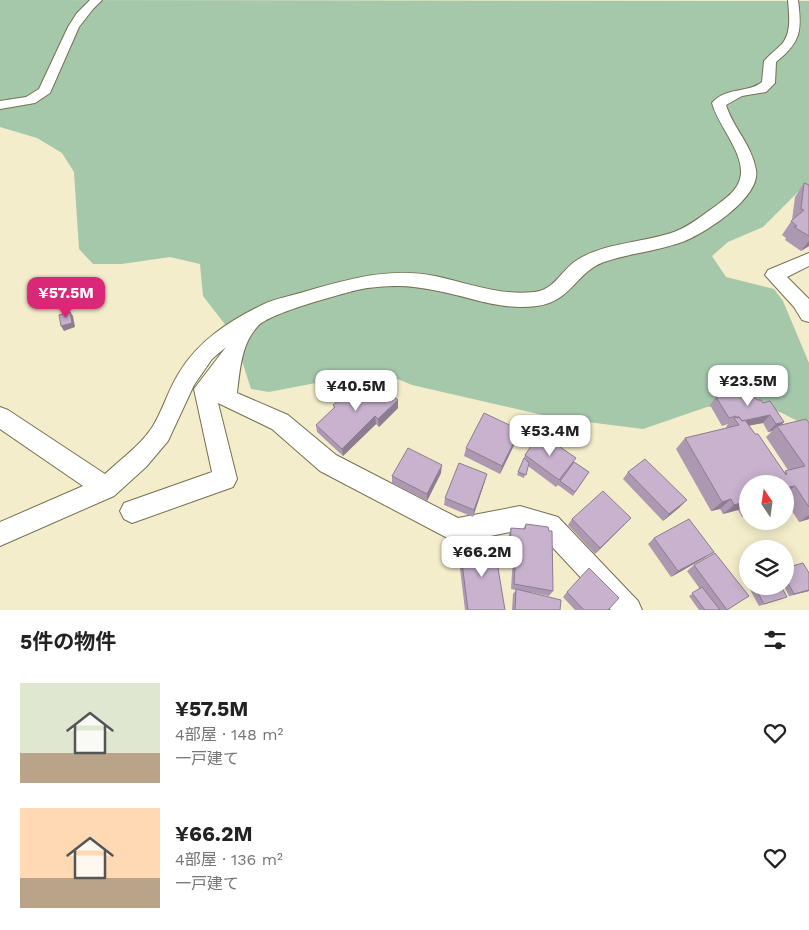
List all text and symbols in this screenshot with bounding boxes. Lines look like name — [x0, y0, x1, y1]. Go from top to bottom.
pin: ¥57.5M — [25, 276, 107, 319]
text: ¥57.5M — [38, 283, 94, 302]
pin: ¥23.5M — [707, 364, 789, 407]
pin: ¥40.5M — [315, 370, 397, 412]
text: ¥23.5M — [719, 371, 777, 390]
text: ¥40.5M — [326, 376, 386, 395]
pin: ¥53.4M — [509, 414, 591, 457]
text: ¥53.4M — [521, 421, 579, 440]
north arrow — [739, 475, 794, 530]
map controls — [739, 475, 794, 595]
pin: ¥66.2M — [441, 536, 523, 578]
button: layers — [739, 540, 794, 595]
text: ¥66.2M — [452, 542, 512, 561]
icon: filters — [761, 626, 789, 654]
text: 5件の物件 — [20, 629, 116, 654]
text: ¥57.5M — [175, 696, 248, 721]
icon: home — [60, 703, 120, 763]
icon: heart — [761, 719, 789, 747]
text: 4部屋 · 148 m² — [175, 725, 283, 744]
text: 一戸建て — [175, 749, 239, 768]
text: ¥66.2M — [175, 821, 253, 846]
icon: home — [60, 828, 120, 888]
icon: heart — [761, 844, 789, 872]
text: 4部屋 · 136 m² — [175, 850, 283, 869]
text: 一戸建て — [175, 874, 239, 893]

